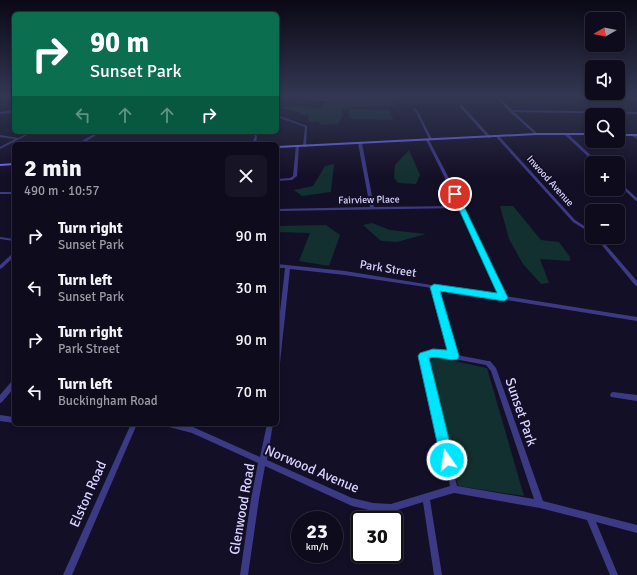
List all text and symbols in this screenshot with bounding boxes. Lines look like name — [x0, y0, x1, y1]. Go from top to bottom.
north arrow — [585, 12, 625, 52]
map controls — [585, 12, 625, 244]
text: 90 m — [90, 26, 149, 60]
icon: right — [24, 28, 76, 80]
text: Sunset Park — [90, 60, 181, 82]
button: sound — [585, 60, 625, 100]
icon: left — [72, 104, 94, 126]
icon: ahead — [114, 104, 136, 126]
icon: ahead — [156, 104, 178, 126]
icon: right — [198, 104, 220, 126]
button: search — [585, 108, 625, 148]
text: 2 min — [24, 153, 82, 183]
street label: Inwood Avenue — [524, 153, 576, 209]
button: close — [225, 155, 267, 197]
button: + — [585, 156, 625, 196]
pin — [438, 177, 472, 211]
text: 490 m · 10:57 — [24, 183, 100, 199]
icon: arrive — [444, 183, 466, 205]
street label: Fairview Place — [338, 193, 400, 207]
button: − — [585, 204, 625, 244]
text: Turn right — [58, 219, 123, 237]
icon: right — [24, 225, 46, 247]
text: 90 m — [236, 227, 267, 245]
text: Sunset Park — [58, 237, 124, 253]
street label: Park Street — [359, 257, 417, 281]
text: Turn left — [58, 271, 112, 289]
icon: left — [24, 277, 46, 299]
text: 30 m — [236, 279, 267, 297]
text: Sunset Park — [58, 289, 124, 305]
text: Turn right — [58, 323, 123, 341]
icon: right — [24, 329, 46, 351]
text: 90 m — [236, 331, 267, 349]
text: Park Street — [58, 341, 120, 357]
text: Turn left — [58, 375, 112, 393]
street label: Sunset Park — [501, 376, 541, 448]
icon: left — [24, 381, 46, 403]
text: 70 m — [236, 383, 267, 401]
text: Buckingham Road — [58, 393, 158, 409]
position arrow — [426, 439, 468, 481]
street label: Norwood Avenue — [262, 441, 362, 497]
street label: Elston Road — [66, 458, 110, 530]
street label: Glenwood Road — [226, 462, 258, 556]
speed limit sign: 30 — [351, 511, 403, 563]
text: 23 — [306, 519, 328, 544]
text: km/h — [306, 541, 328, 553]

